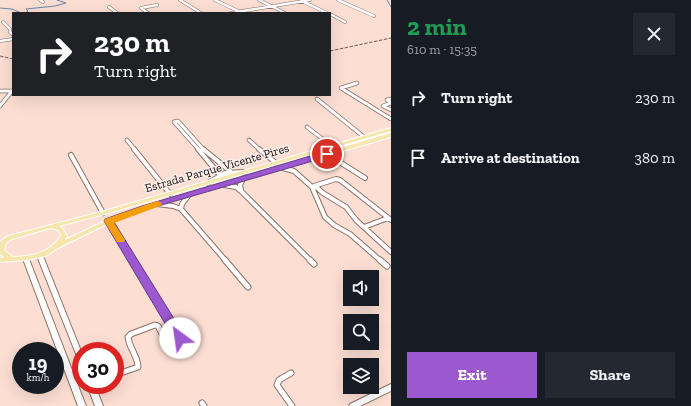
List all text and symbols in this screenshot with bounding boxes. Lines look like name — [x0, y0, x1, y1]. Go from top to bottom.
text: 2 min — [407, 12, 467, 41]
button: close — [633, 13, 675, 55]
text: 230 m — [94, 26, 170, 59]
icon: right — [28, 28, 80, 80]
text: 610 m · 15:35 — [407, 42, 477, 57]
text: Turn right — [94, 60, 176, 82]
icon: right — [407, 87, 429, 109]
text: Turn right — [441, 89, 512, 107]
text: 230 m — [635, 89, 675, 107]
pin — [310, 137, 344, 171]
street label: Estrada Parque Vicente Pires — [143, 141, 291, 195]
icon: arrive — [316, 143, 338, 165]
icon: arrive — [407, 147, 429, 169]
text: Arrive at destination — [441, 149, 580, 167]
text: 380 m — [635, 149, 675, 167]
map controls — [343, 270, 379, 394]
button: sound — [343, 270, 379, 306]
button: search — [343, 314, 379, 350]
position arrow — [159, 317, 201, 359]
speed limit sign: 30 — [72, 342, 124, 394]
text: 19 — [29, 351, 47, 375]
button: Exit — [407, 352, 537, 398]
button: Share — [545, 352, 675, 398]
button: layers — [343, 358, 379, 394]
text: km/h — [27, 372, 49, 384]

